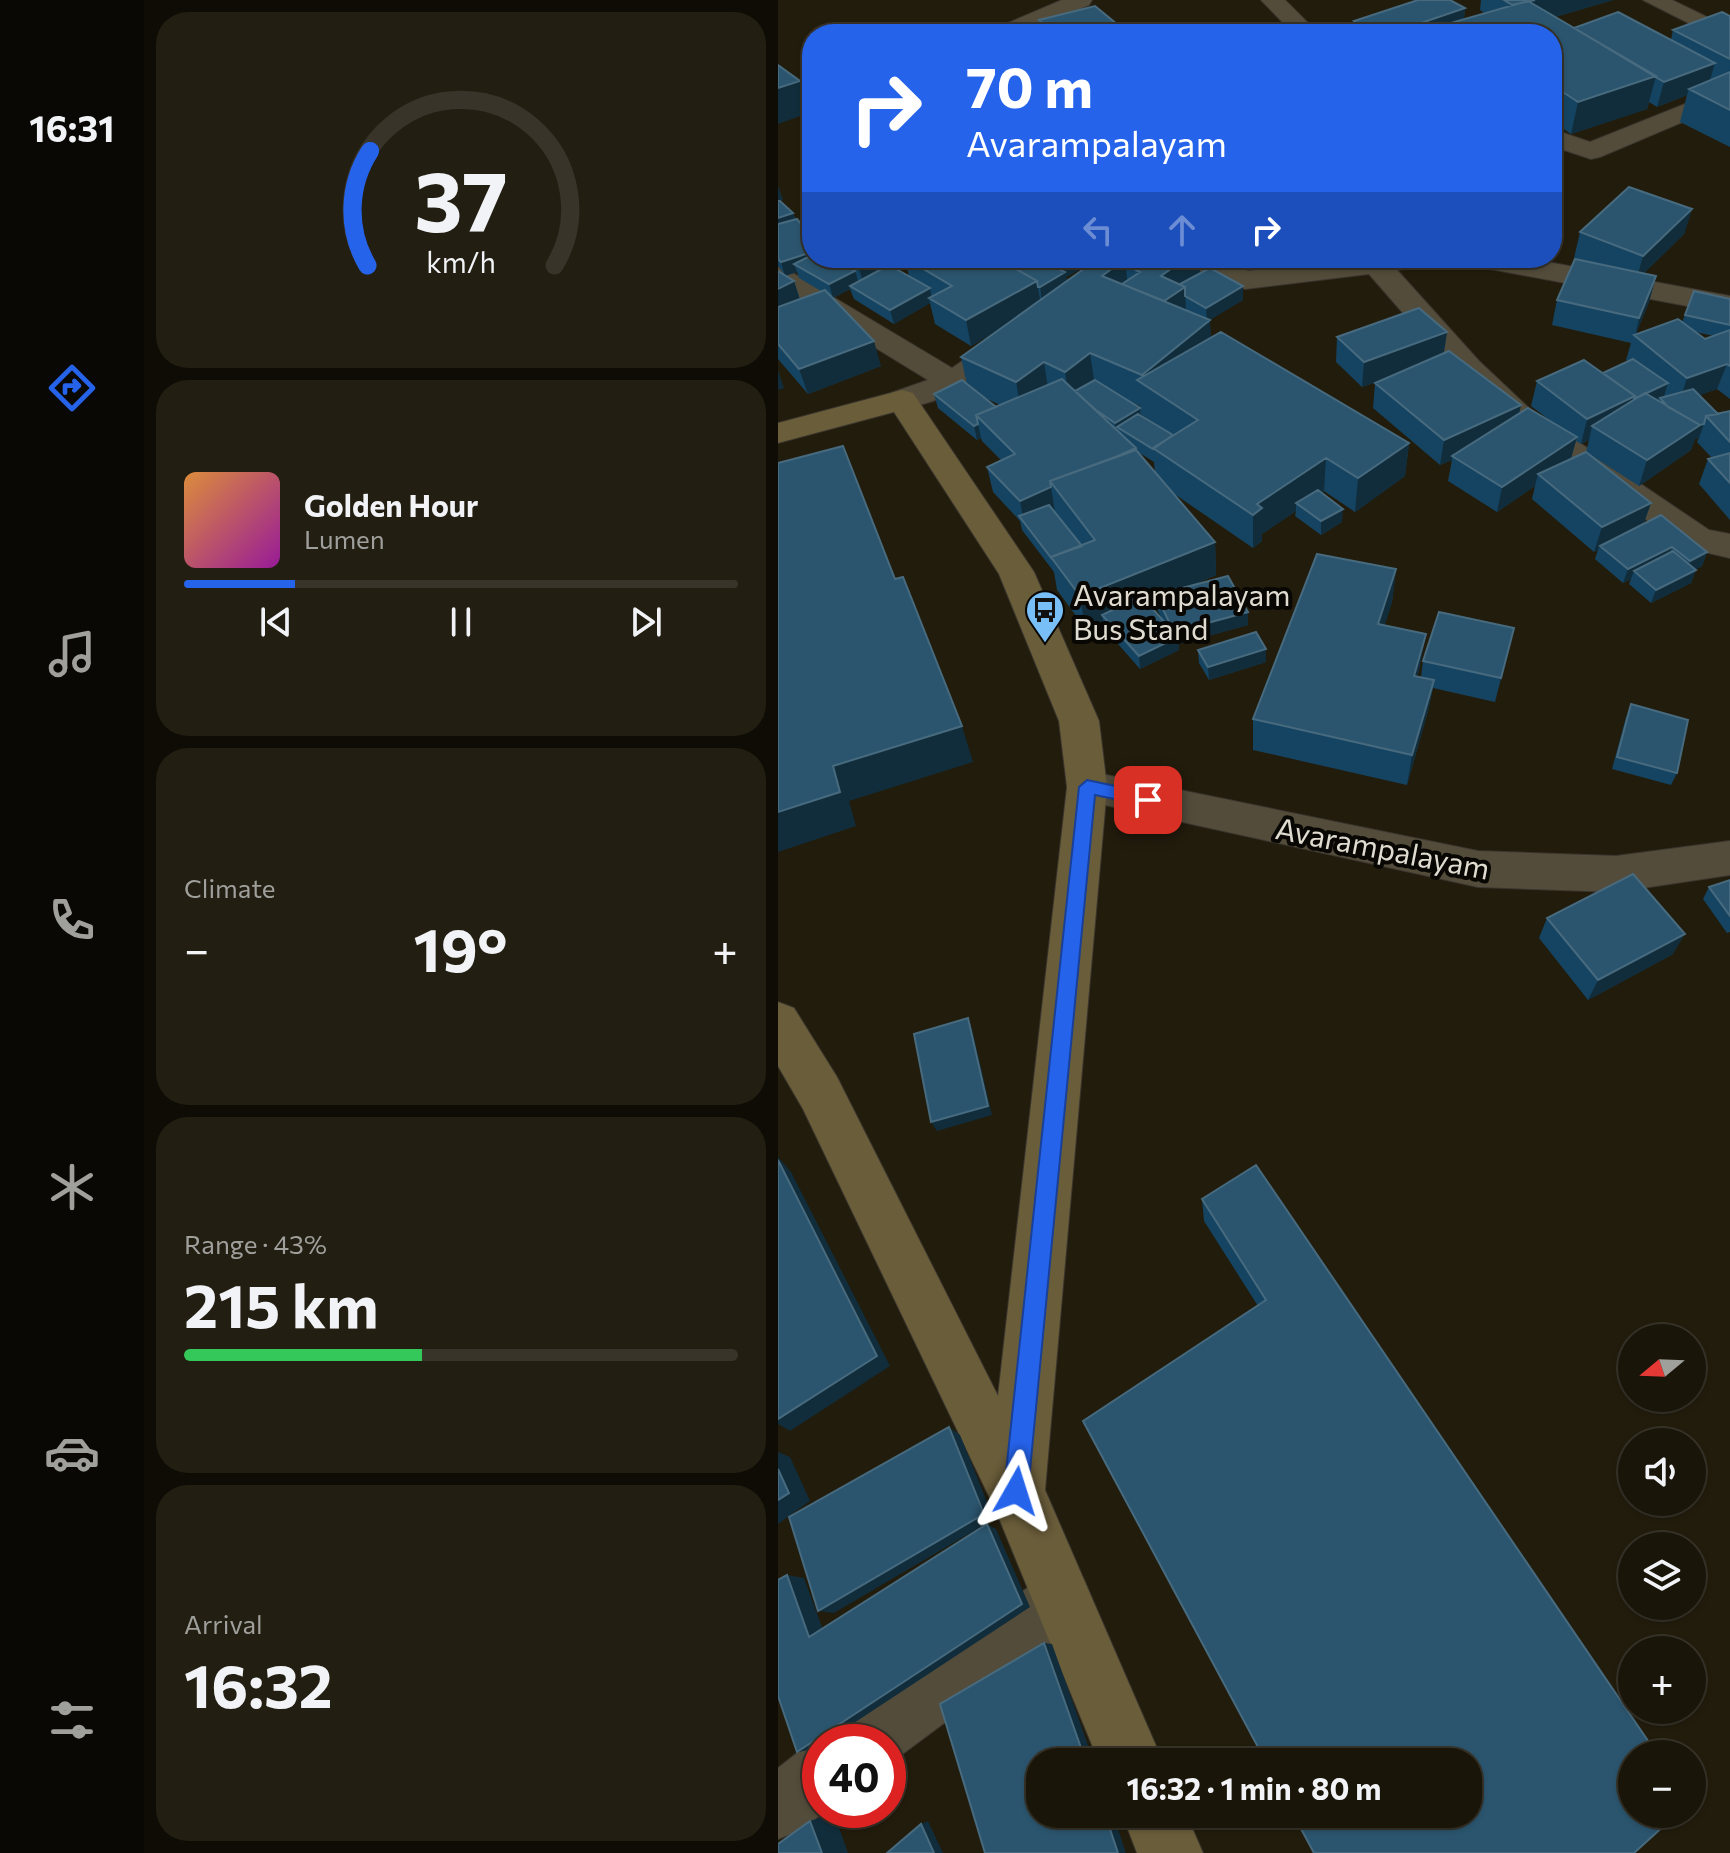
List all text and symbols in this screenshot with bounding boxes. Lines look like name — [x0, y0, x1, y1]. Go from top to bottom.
text: 70 m — [966, 51, 1093, 120]
icon: right — [834, 56, 938, 160]
text: 16:31 — [29, 105, 115, 149]
text: Avarampalayam — [966, 120, 1227, 164]
text: 37 — [414, 147, 508, 249]
icon: left — [1076, 208, 1120, 252]
icon: ahead — [1160, 208, 1204, 252]
icon: right — [1244, 208, 1288, 252]
text: km/h — [426, 244, 496, 279]
icon: directions — [44, 360, 100, 416]
text: Golden Hour — [304, 486, 478, 523]
text: Lumen — [304, 523, 385, 554]
place label: Avarampalayam Bus Stand — [1073, 575, 1290, 646]
bus stop icon: Avarampalayam Bus Stand — [1024, 589, 1066, 644]
icon: previous — [254, 600, 298, 644]
icon: pause — [439, 600, 483, 644]
icon: next — [624, 600, 668, 644]
icon: music — [44, 626, 100, 682]
pin — [1114, 766, 1182, 834]
icon: arrive — [1126, 778, 1170, 822]
street label: Avarampalayam — [1273, 808, 1493, 886]
text: Climate — [184, 872, 276, 903]
icon: phone — [44, 892, 100, 948]
text: 19° — [413, 911, 508, 984]
text: − — [184, 921, 209, 975]
text: + — [712, 921, 738, 975]
icon: climate — [44, 1159, 100, 1215]
text: Range · 43% — [184, 1228, 327, 1259]
text: 215 km — [184, 1267, 379, 1340]
north arrow — [1618, 1324, 1706, 1412]
map controls — [1618, 1324, 1706, 1828]
icon: car — [44, 1425, 100, 1481]
button: sound — [1618, 1428, 1706, 1516]
position arrow — [974, 1449, 1058, 1533]
button: layers — [1618, 1532, 1706, 1620]
text: Arrival — [184, 1608, 263, 1639]
button: + — [1618, 1636, 1706, 1724]
text: 16:32 — [184, 1647, 333, 1720]
icon: filters — [44, 1692, 100, 1748]
speed limit sign: 40 — [802, 1724, 906, 1828]
button: − — [1618, 1740, 1706, 1828]
text: 16:32 · 1 min · 80 m — [1127, 1769, 1381, 1806]

